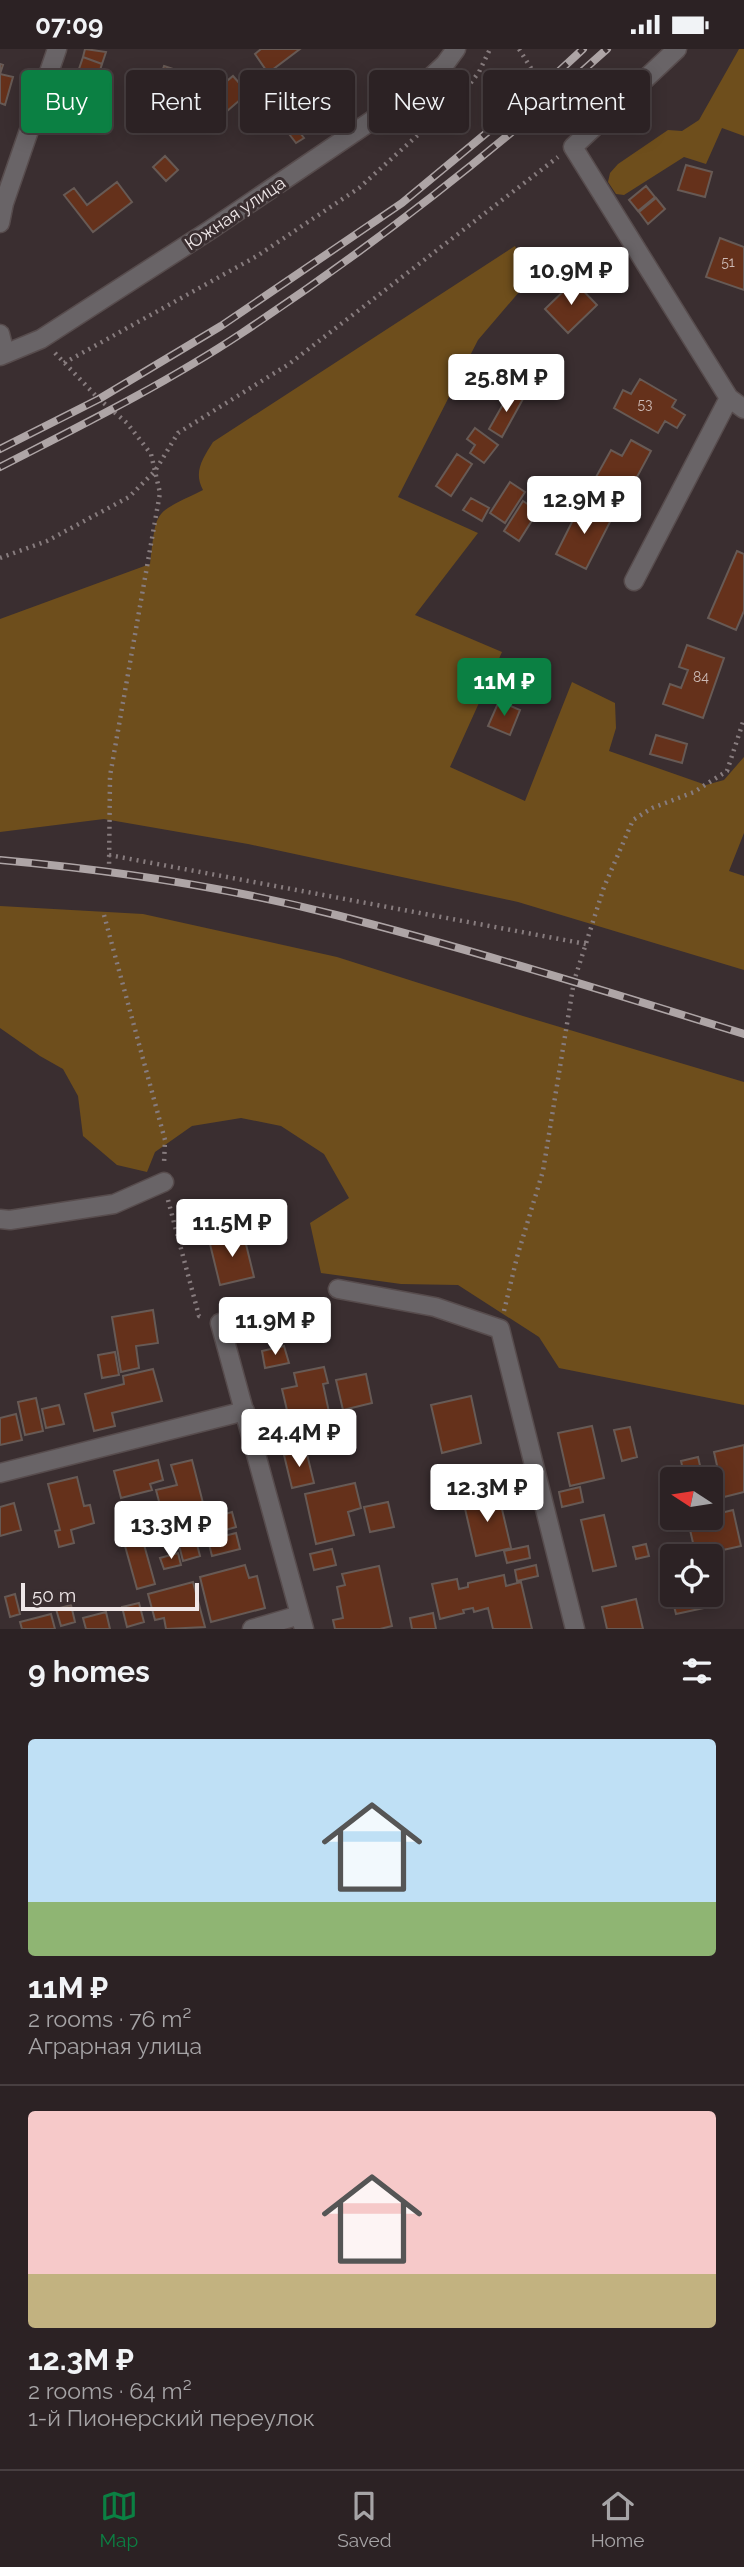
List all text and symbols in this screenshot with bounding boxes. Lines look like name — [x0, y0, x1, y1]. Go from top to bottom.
text: 07:09 — [35, 10, 103, 40]
chip: Buy — [21, 70, 112, 133]
chip: Rent — [126, 70, 226, 133]
chip: Filters — [240, 70, 355, 133]
chip: New — [369, 70, 469, 133]
chip: Apartment — [483, 70, 650, 133]
street label: Южная улица — [181, 172, 289, 254]
pin: 10.9M ₽ — [506, 247, 636, 307]
house number: 51 — [721, 254, 735, 270]
text: 10.9M ₽ — [530, 256, 612, 283]
pin: 25.8M ₽ — [441, 355, 571, 414]
text: 25.8M ₽ — [464, 363, 548, 390]
house number: 53 — [637, 396, 653, 412]
pin: 12.9M ₽ — [519, 477, 649, 536]
text: 12.9M ₽ — [543, 485, 625, 512]
pin: 11M ₽ — [455, 659, 553, 718]
text: 11M ₽ — [473, 667, 535, 694]
house number: 84 — [693, 669, 709, 685]
pin: 11.5M ₽ — [167, 1199, 297, 1259]
text: 11.5M ₽ — [192, 1208, 272, 1235]
pin: 11.9M ₽ — [210, 1297, 340, 1357]
text: 11.9M ₽ — [235, 1306, 315, 1333]
pin: 24.4M ₽ — [234, 1409, 364, 1469]
text: 24.4M ₽ — [257, 1418, 341, 1445]
pin: 12.3M ₽ — [422, 1465, 552, 1524]
north arrow — [660, 1467, 723, 1529]
map controls — [660, 1467, 723, 1607]
text: 12.3M ₽ — [446, 1473, 528, 1500]
pin: 13.3M ₽ — [106, 1501, 236, 1561]
text: 13.3M ₽ — [131, 1510, 211, 1537]
button: locate — [660, 1544, 723, 1607]
scale bar — [21, 1580, 200, 1612]
text: 50 m — [32, 1584, 76, 1606]
icon: filters — [678, 1652, 716, 1690]
text: 9 homes — [28, 1654, 150, 1689]
icon: home — [309, 1784, 435, 1910]
text: 11M ₽ — [28, 1970, 108, 2005]
text: 2 rooms · 76 m² — [28, 2005, 191, 2032]
text: Аграрная улица — [28, 2032, 202, 2059]
icon: home — [309, 2156, 435, 2282]
text: 12.3M ₽ — [28, 2342, 134, 2377]
text: 2 rooms · 64 m² — [28, 2377, 192, 2404]
text: 1-й Пионерский переулок — [28, 2404, 315, 2431]
tab: Map — [100, 2487, 138, 2551]
tab: Saved — [337, 2487, 392, 2551]
tab: Home — [591, 2487, 644, 2551]

